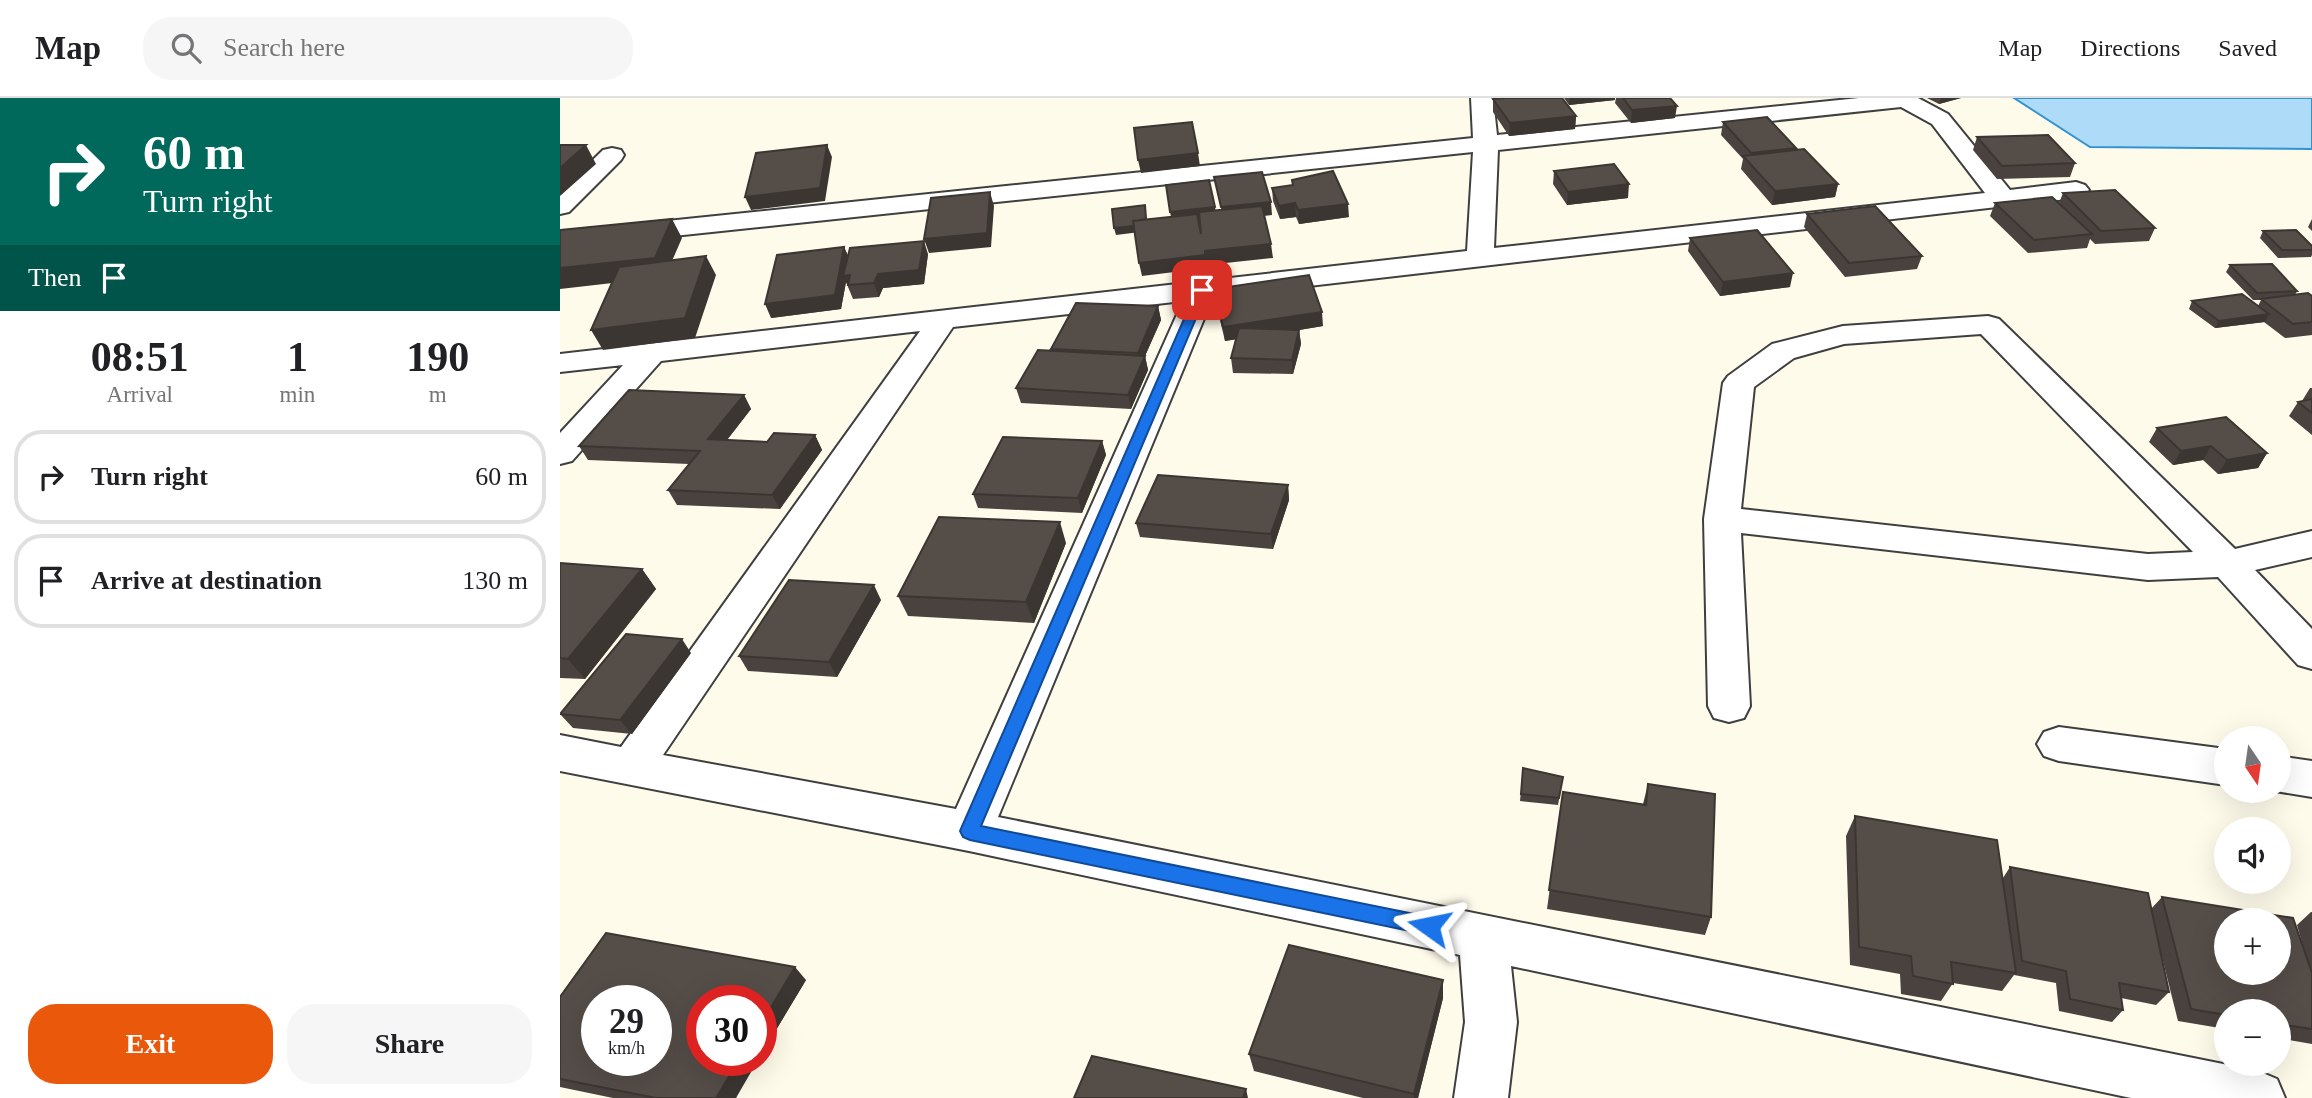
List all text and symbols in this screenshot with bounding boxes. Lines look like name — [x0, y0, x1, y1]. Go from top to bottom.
search box — [143, 17, 633, 80]
icon: search — [167, 29, 205, 67]
text: Map — [35, 30, 101, 66]
text: Search here — [223, 33, 345, 62]
text: Map — [1998, 35, 2042, 61]
text: Directions — [2080, 35, 2180, 61]
text: Saved — [2218, 35, 2277, 61]
text: 60 m — [143, 125, 245, 180]
icon: right — [28, 126, 119, 217]
text: Turn right — [143, 183, 273, 219]
icon: arrive — [95, 259, 133, 297]
pin — [1172, 260, 1232, 320]
text: Then — [28, 263, 81, 292]
icon: arrive — [1183, 271, 1221, 309]
text: 08:51 — [91, 334, 189, 380]
text: 1 — [287, 334, 308, 380]
text: 190 — [406, 334, 469, 380]
text: Arrival — [107, 382, 173, 407]
text: min — [280, 382, 315, 407]
text: m — [429, 382, 447, 407]
icon: right — [32, 458, 70, 496]
text: Turn right — [91, 462, 208, 491]
text: 60 m — [475, 462, 528, 491]
icon: arrive — [32, 562, 70, 600]
text: Arrive at destination — [91, 566, 322, 595]
text: 130 m — [462, 566, 528, 595]
north arrow — [2214, 726, 2291, 803]
map controls — [2214, 726, 2291, 1076]
button: sound — [2214, 817, 2291, 894]
position arrow — [1392, 889, 1466, 963]
button: + — [2214, 908, 2291, 985]
speed limit sign: 30 — [686, 985, 777, 1076]
button: − — [2214, 999, 2291, 1076]
text: 29 — [609, 1002, 644, 1041]
button: Exit — [28, 1004, 273, 1084]
button: Share — [287, 1004, 532, 1084]
text: km/h — [608, 1038, 645, 1058]

